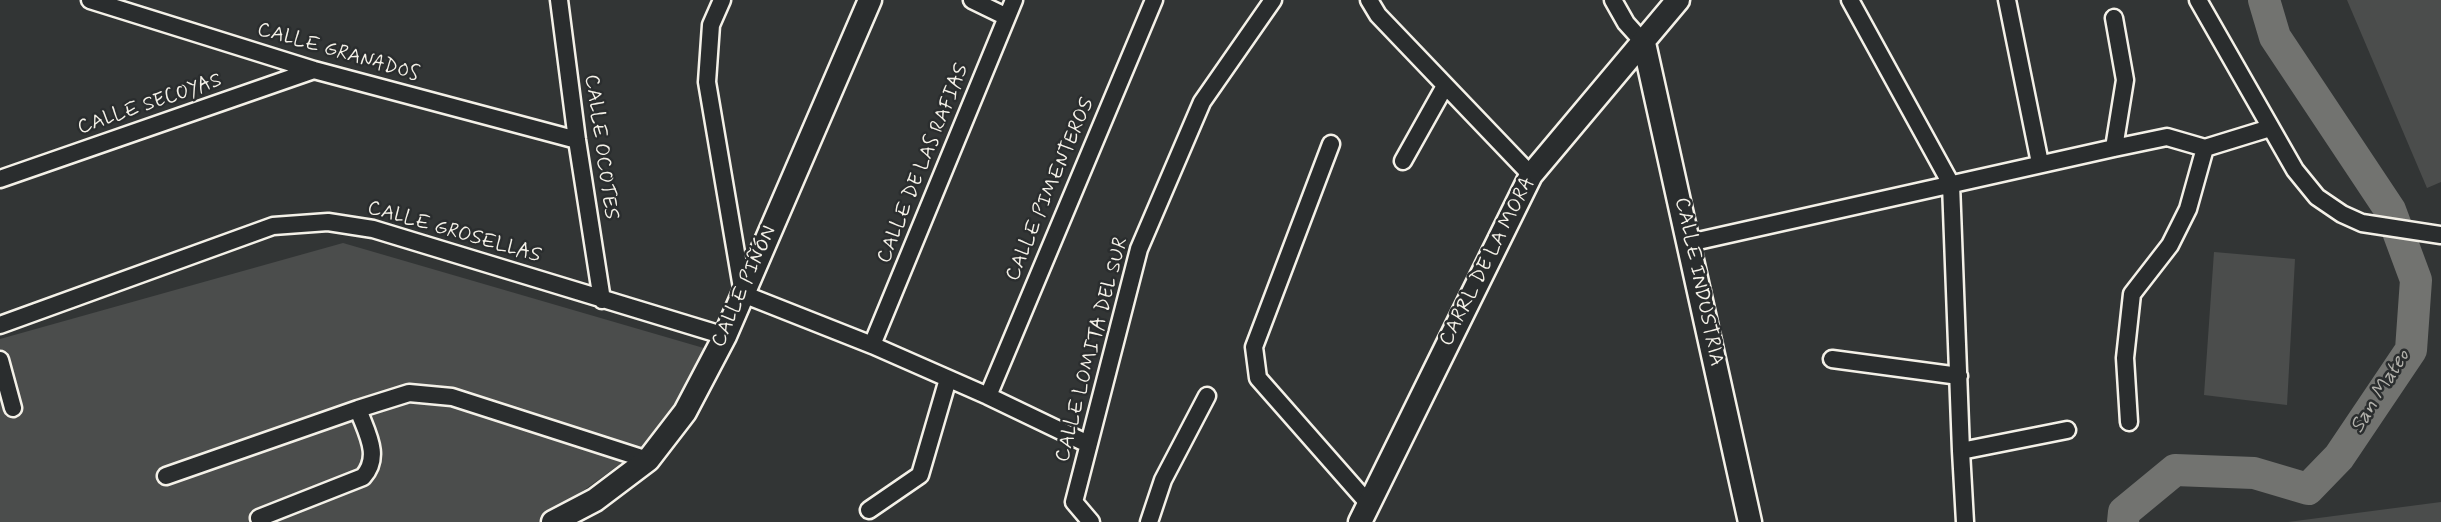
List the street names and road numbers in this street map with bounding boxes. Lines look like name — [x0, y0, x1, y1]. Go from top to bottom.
street label: CALLE GRANADOS — [254, 18, 422, 88]
street label: CALLE DE LAS RAFIAS — [873, 61, 975, 267]
street label: CALLE SECOYAS — [75, 69, 225, 141]
street label: CALLE OCOTES — [578, 73, 622, 221]
street label: CALLE PIMENTEROS — [1002, 95, 1100, 285]
street label: CARRL DE LA MORA — [1435, 173, 1541, 351]
street label: CALLE INDUSTRIA — [1668, 195, 1728, 369]
street label: CALLE GROSELLAS — [364, 197, 544, 269]
street label: CALLE PIÑÓN — [708, 223, 782, 351]
street label: CALLE LOMITA DEL SUR — [1051, 235, 1135, 465]

